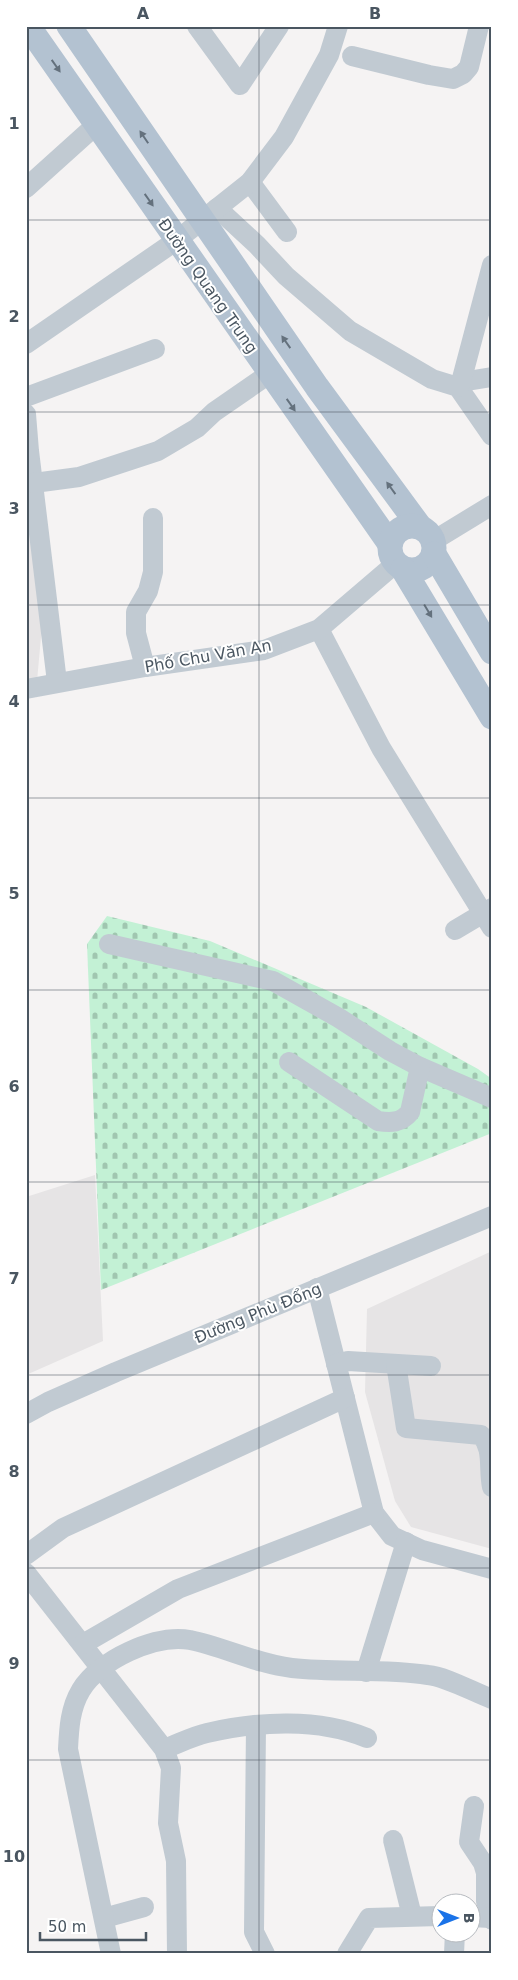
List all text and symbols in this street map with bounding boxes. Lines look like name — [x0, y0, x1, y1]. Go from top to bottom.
text: A — [137, 4, 150, 23]
text: B — [369, 4, 381, 23]
one-way arrow — [51, 60, 61, 73]
text: 1 — [8, 114, 20, 133]
one-way arrow — [139, 130, 149, 143]
one-way arrow — [144, 193, 154, 207]
street label: Đường Quang Trung — [154, 215, 262, 357]
text: 2 — [8, 307, 20, 326]
one-way arrow — [281, 335, 291, 349]
one-way arrow — [286, 398, 296, 412]
one-way arrow — [386, 482, 397, 495]
text: 3 — [8, 499, 20, 518]
one-way arrow — [423, 604, 432, 617]
street label: Phố Chu Văn An — [143, 636, 273, 676]
text: 4 — [8, 692, 20, 711]
text: 5 — [8, 884, 20, 903]
text: 6 — [8, 1077, 20, 1096]
text: 7 — [8, 1269, 20, 1288]
street label: Đường Phù Đổng — [192, 1279, 324, 1347]
text: 8 — [8, 1462, 20, 1481]
text: 9 — [8, 1654, 20, 1673]
text: 10 — [3, 1847, 25, 1866]
north arrow — [430, 1892, 480, 1942]
scale bar — [40, 1910, 146, 1942]
text: B — [461, 1913, 477, 1923]
text: 50 m — [48, 1918, 86, 1936]

